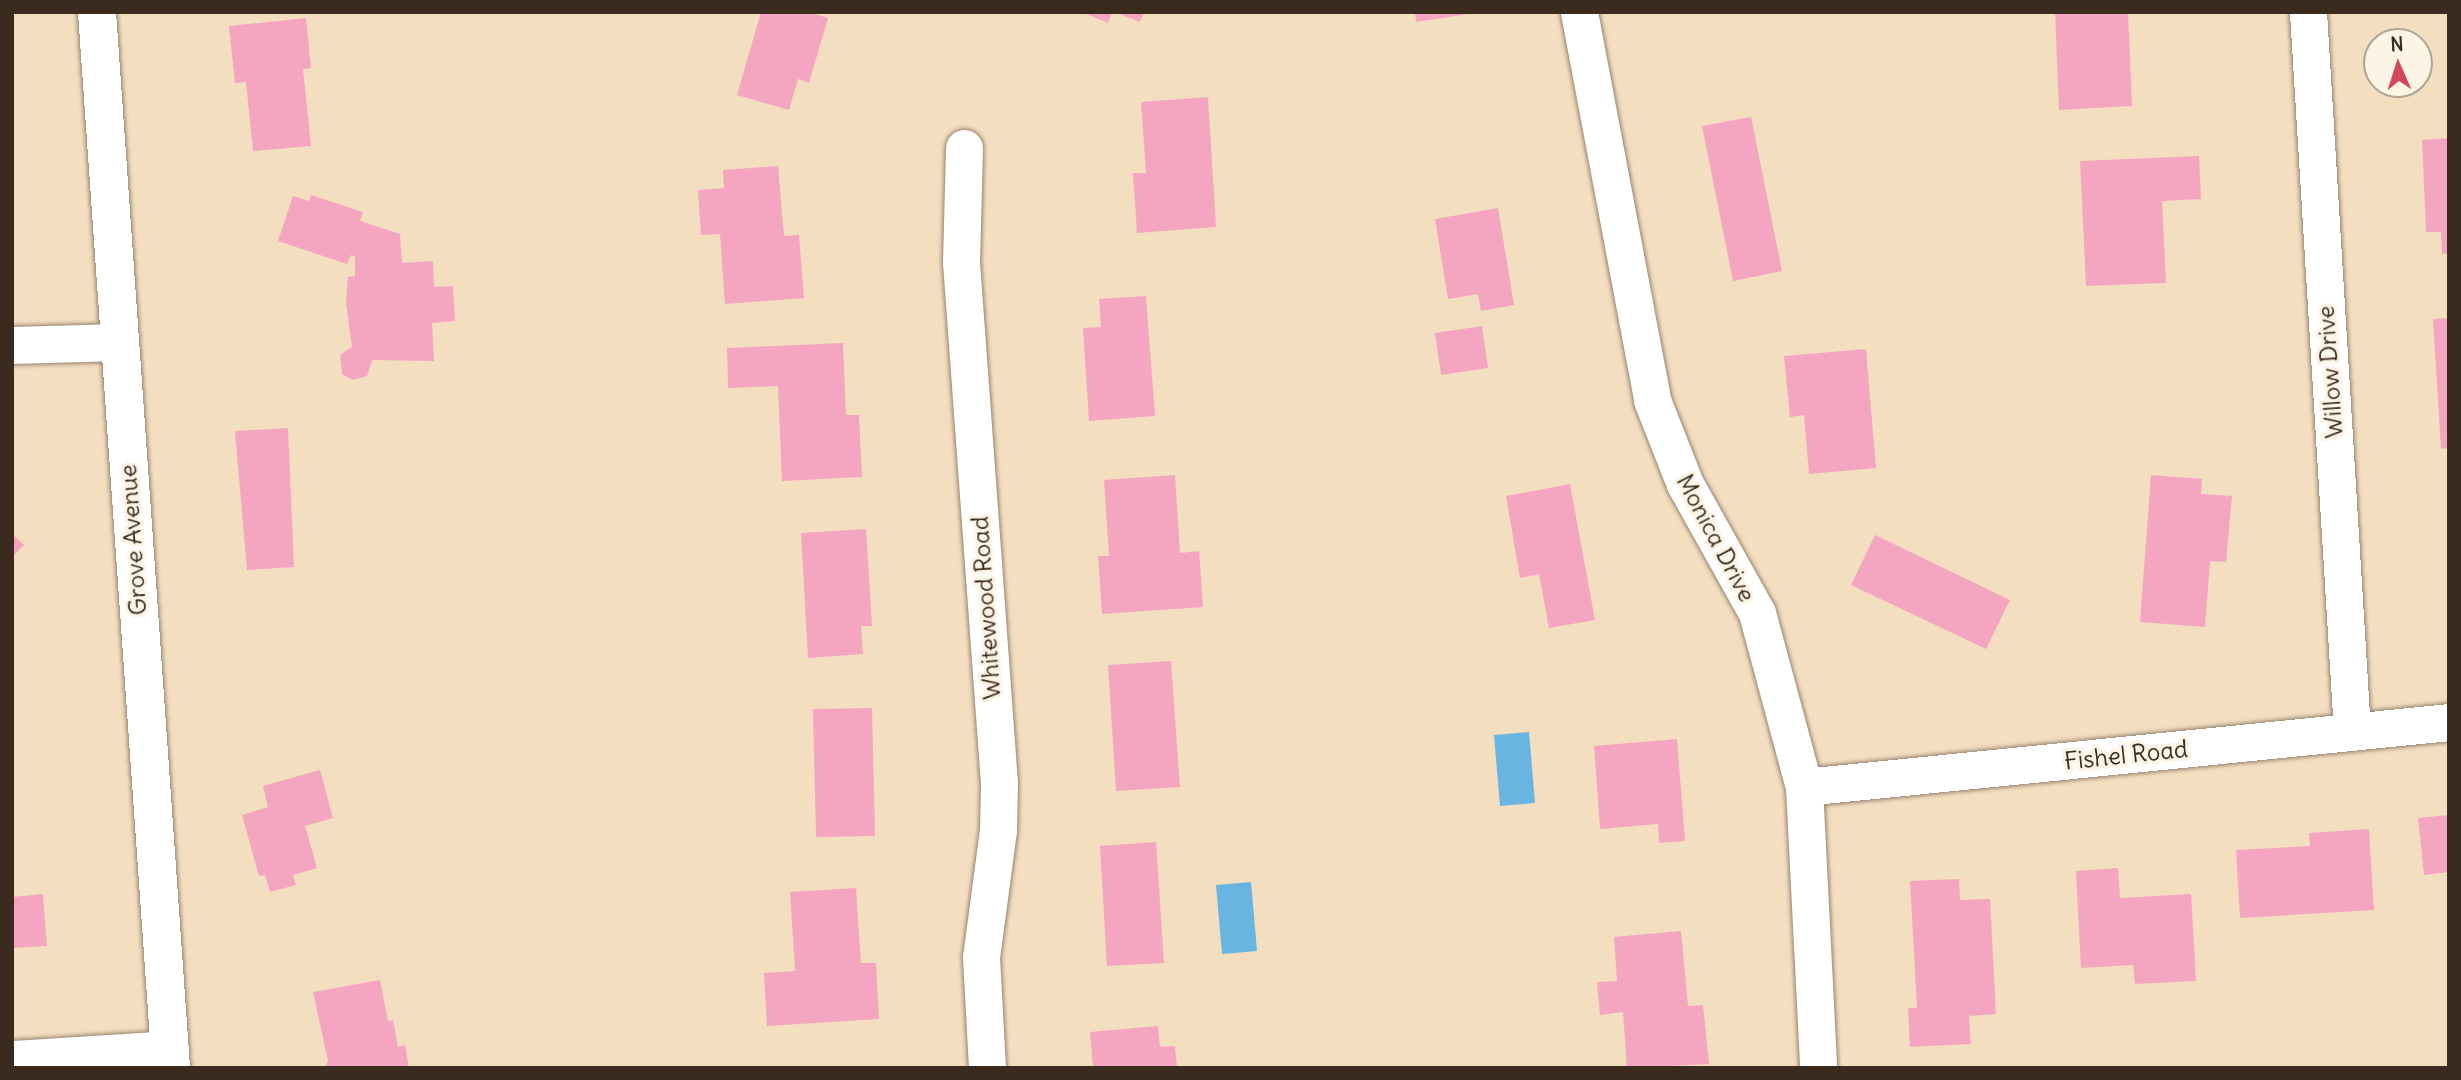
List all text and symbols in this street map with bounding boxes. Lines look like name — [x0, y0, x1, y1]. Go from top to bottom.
north arrow — [2363, 28, 2433, 98]
text: N — [2390, 32, 2404, 56]
street label: Willow Drive — [2311, 305, 2349, 439]
street label: Grove Avenue — [113, 464, 153, 616]
street label: Monica Drive — [1670, 469, 1762, 607]
street label: Whitewood Road — [965, 515, 1007, 701]
street label: Fishel Road — [2063, 734, 2189, 776]

